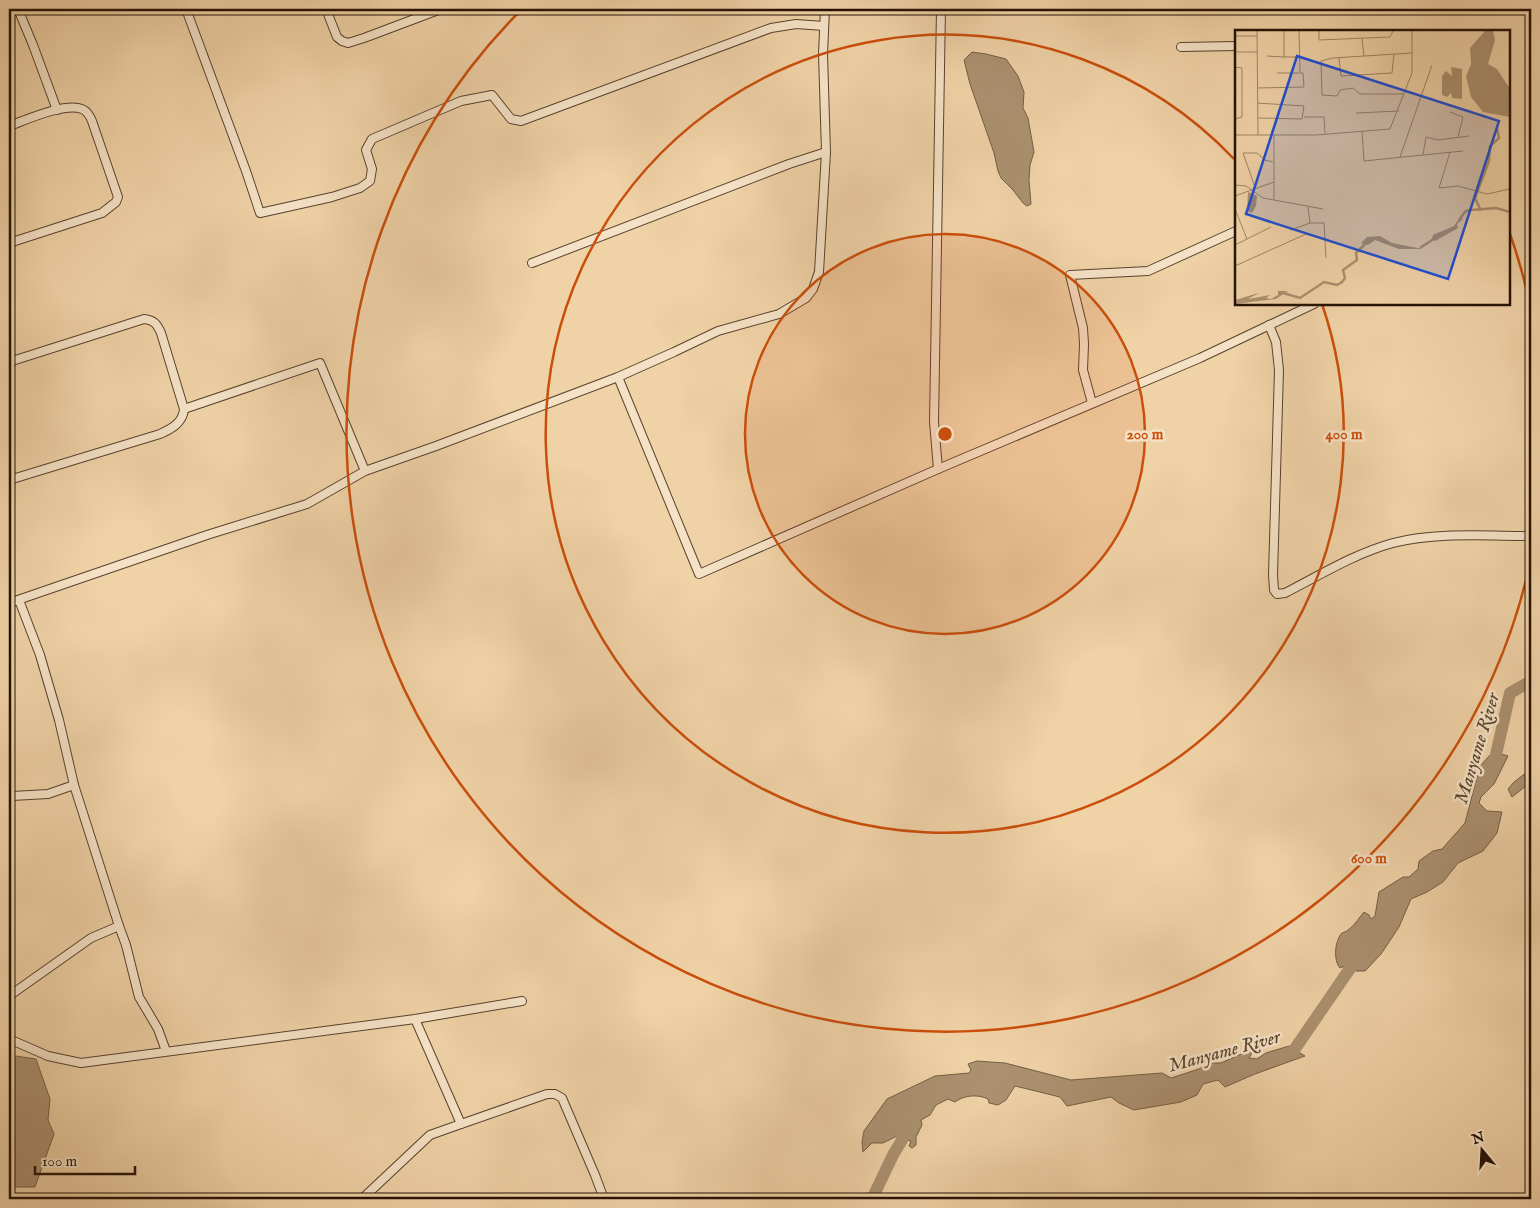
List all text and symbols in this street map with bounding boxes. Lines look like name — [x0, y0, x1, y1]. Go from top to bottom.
inset map — [1235, 30, 1510, 305]
centre of rings — [936, 425, 954, 443]
text: 200 m — [1127, 425, 1164, 444]
text: 400 m — [1326, 425, 1363, 444]
water label: Manyame River — [1450, 689, 1507, 807]
text: 600 m — [1351, 849, 1387, 868]
water label: Manyame River — [1166, 1025, 1285, 1078]
north arrow — [1458, 1126, 1508, 1176]
text: N — [1469, 1128, 1487, 1149]
scale bar — [35, 1143, 135, 1175]
text: 100 m — [42, 1152, 78, 1171]

